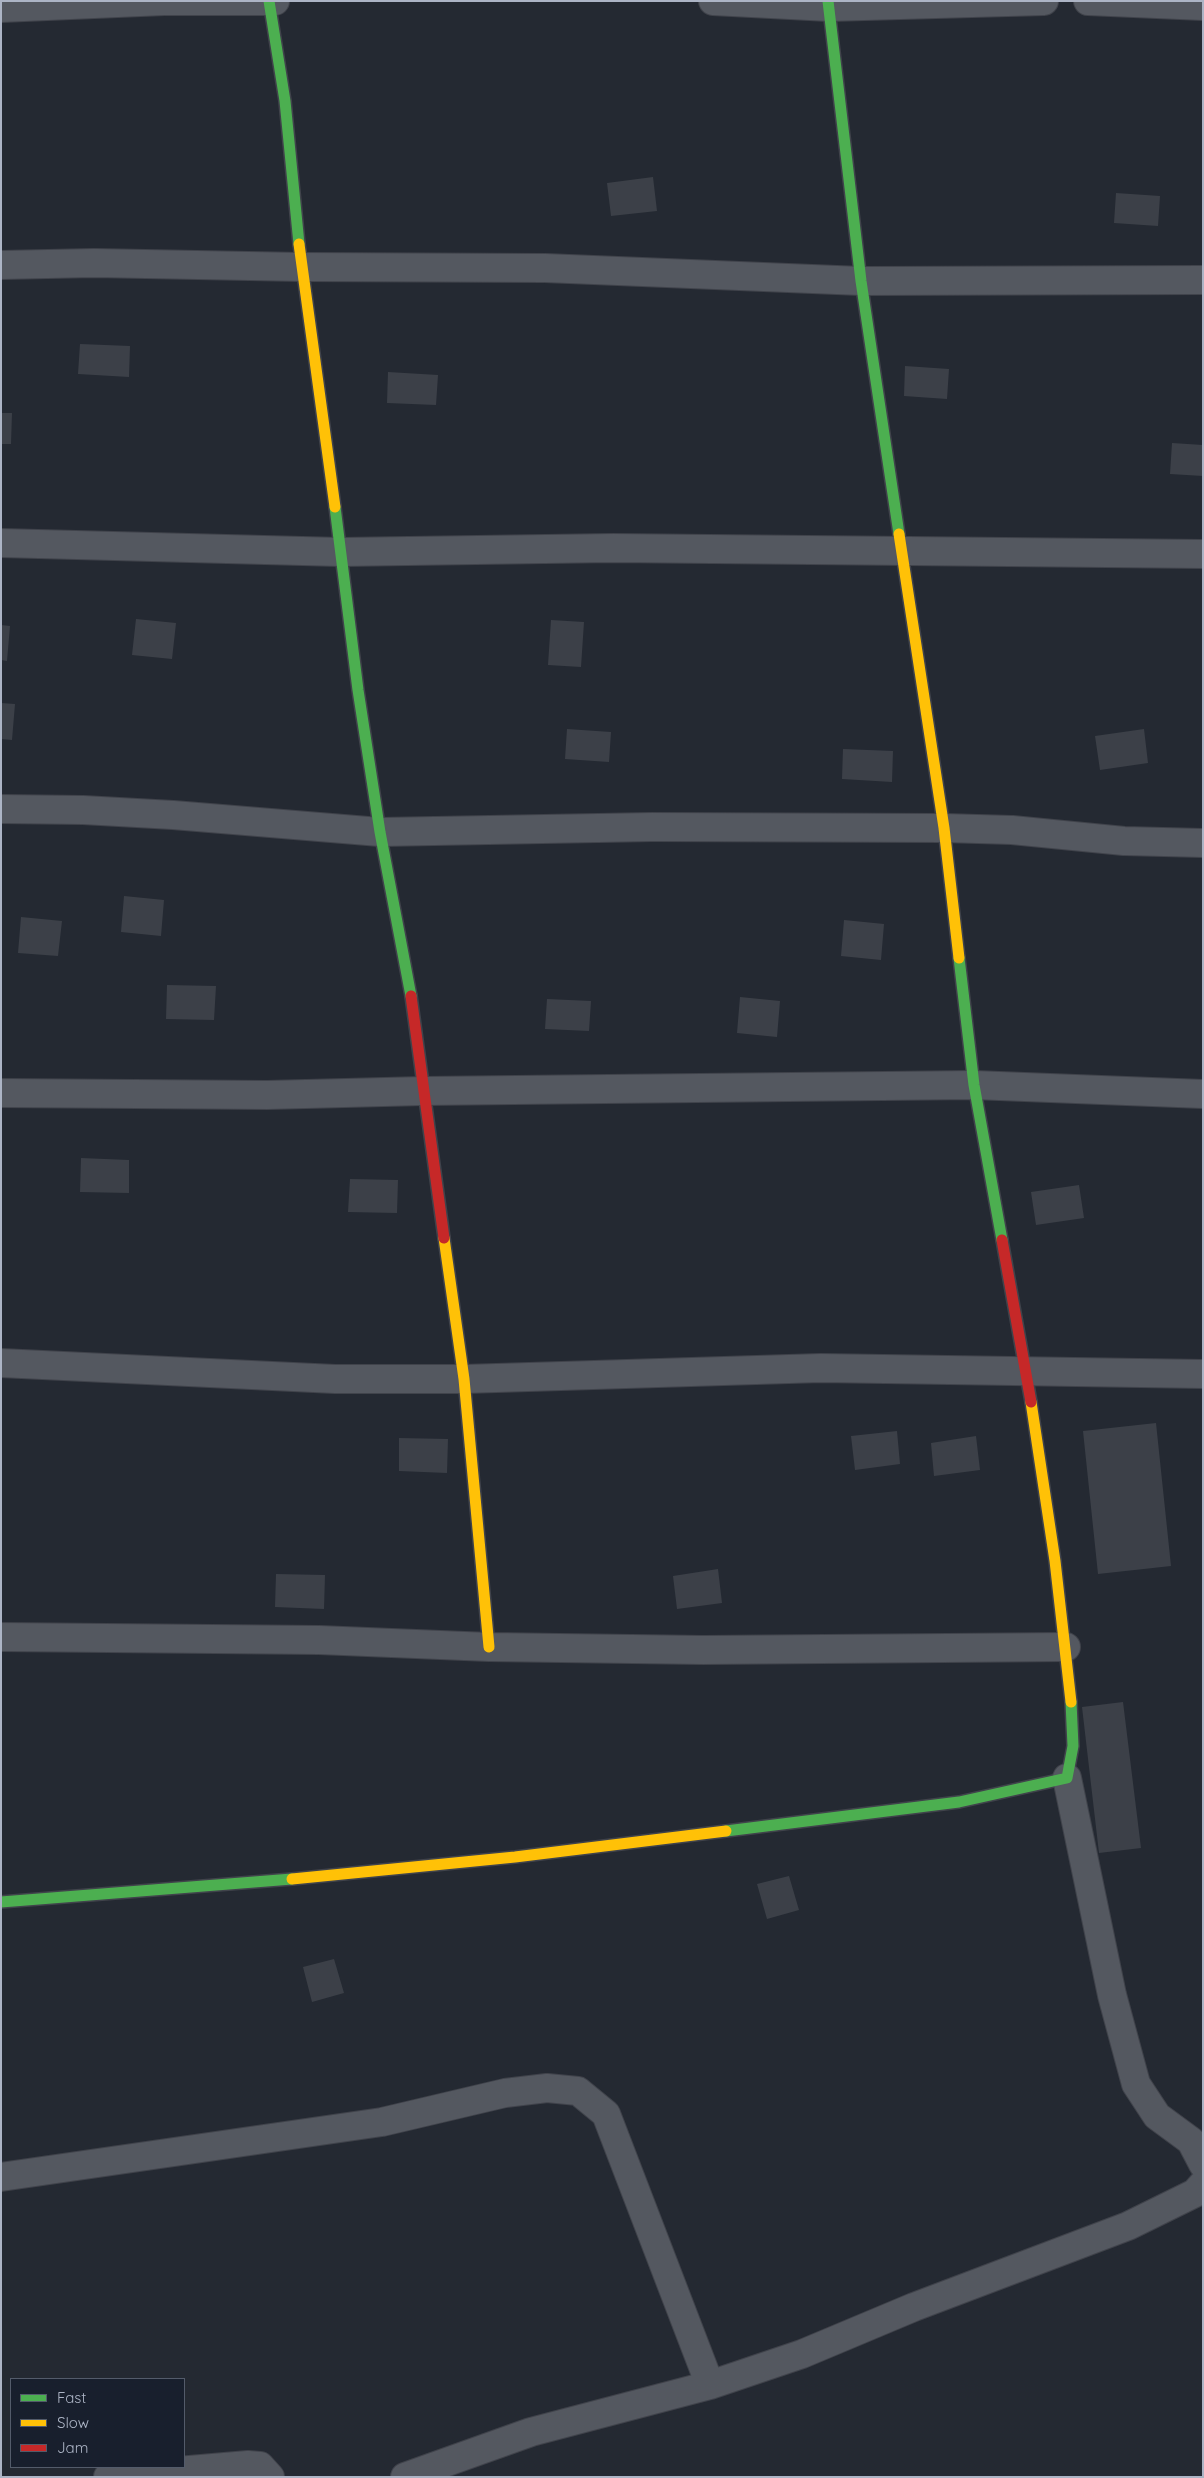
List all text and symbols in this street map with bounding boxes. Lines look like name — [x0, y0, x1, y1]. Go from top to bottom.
legend — [10, 2378, 185, 2468]
text: Fast — [57, 2388, 86, 2407]
text: Slow — [57, 2413, 89, 2432]
text: Jam — [57, 2438, 88, 2457]

